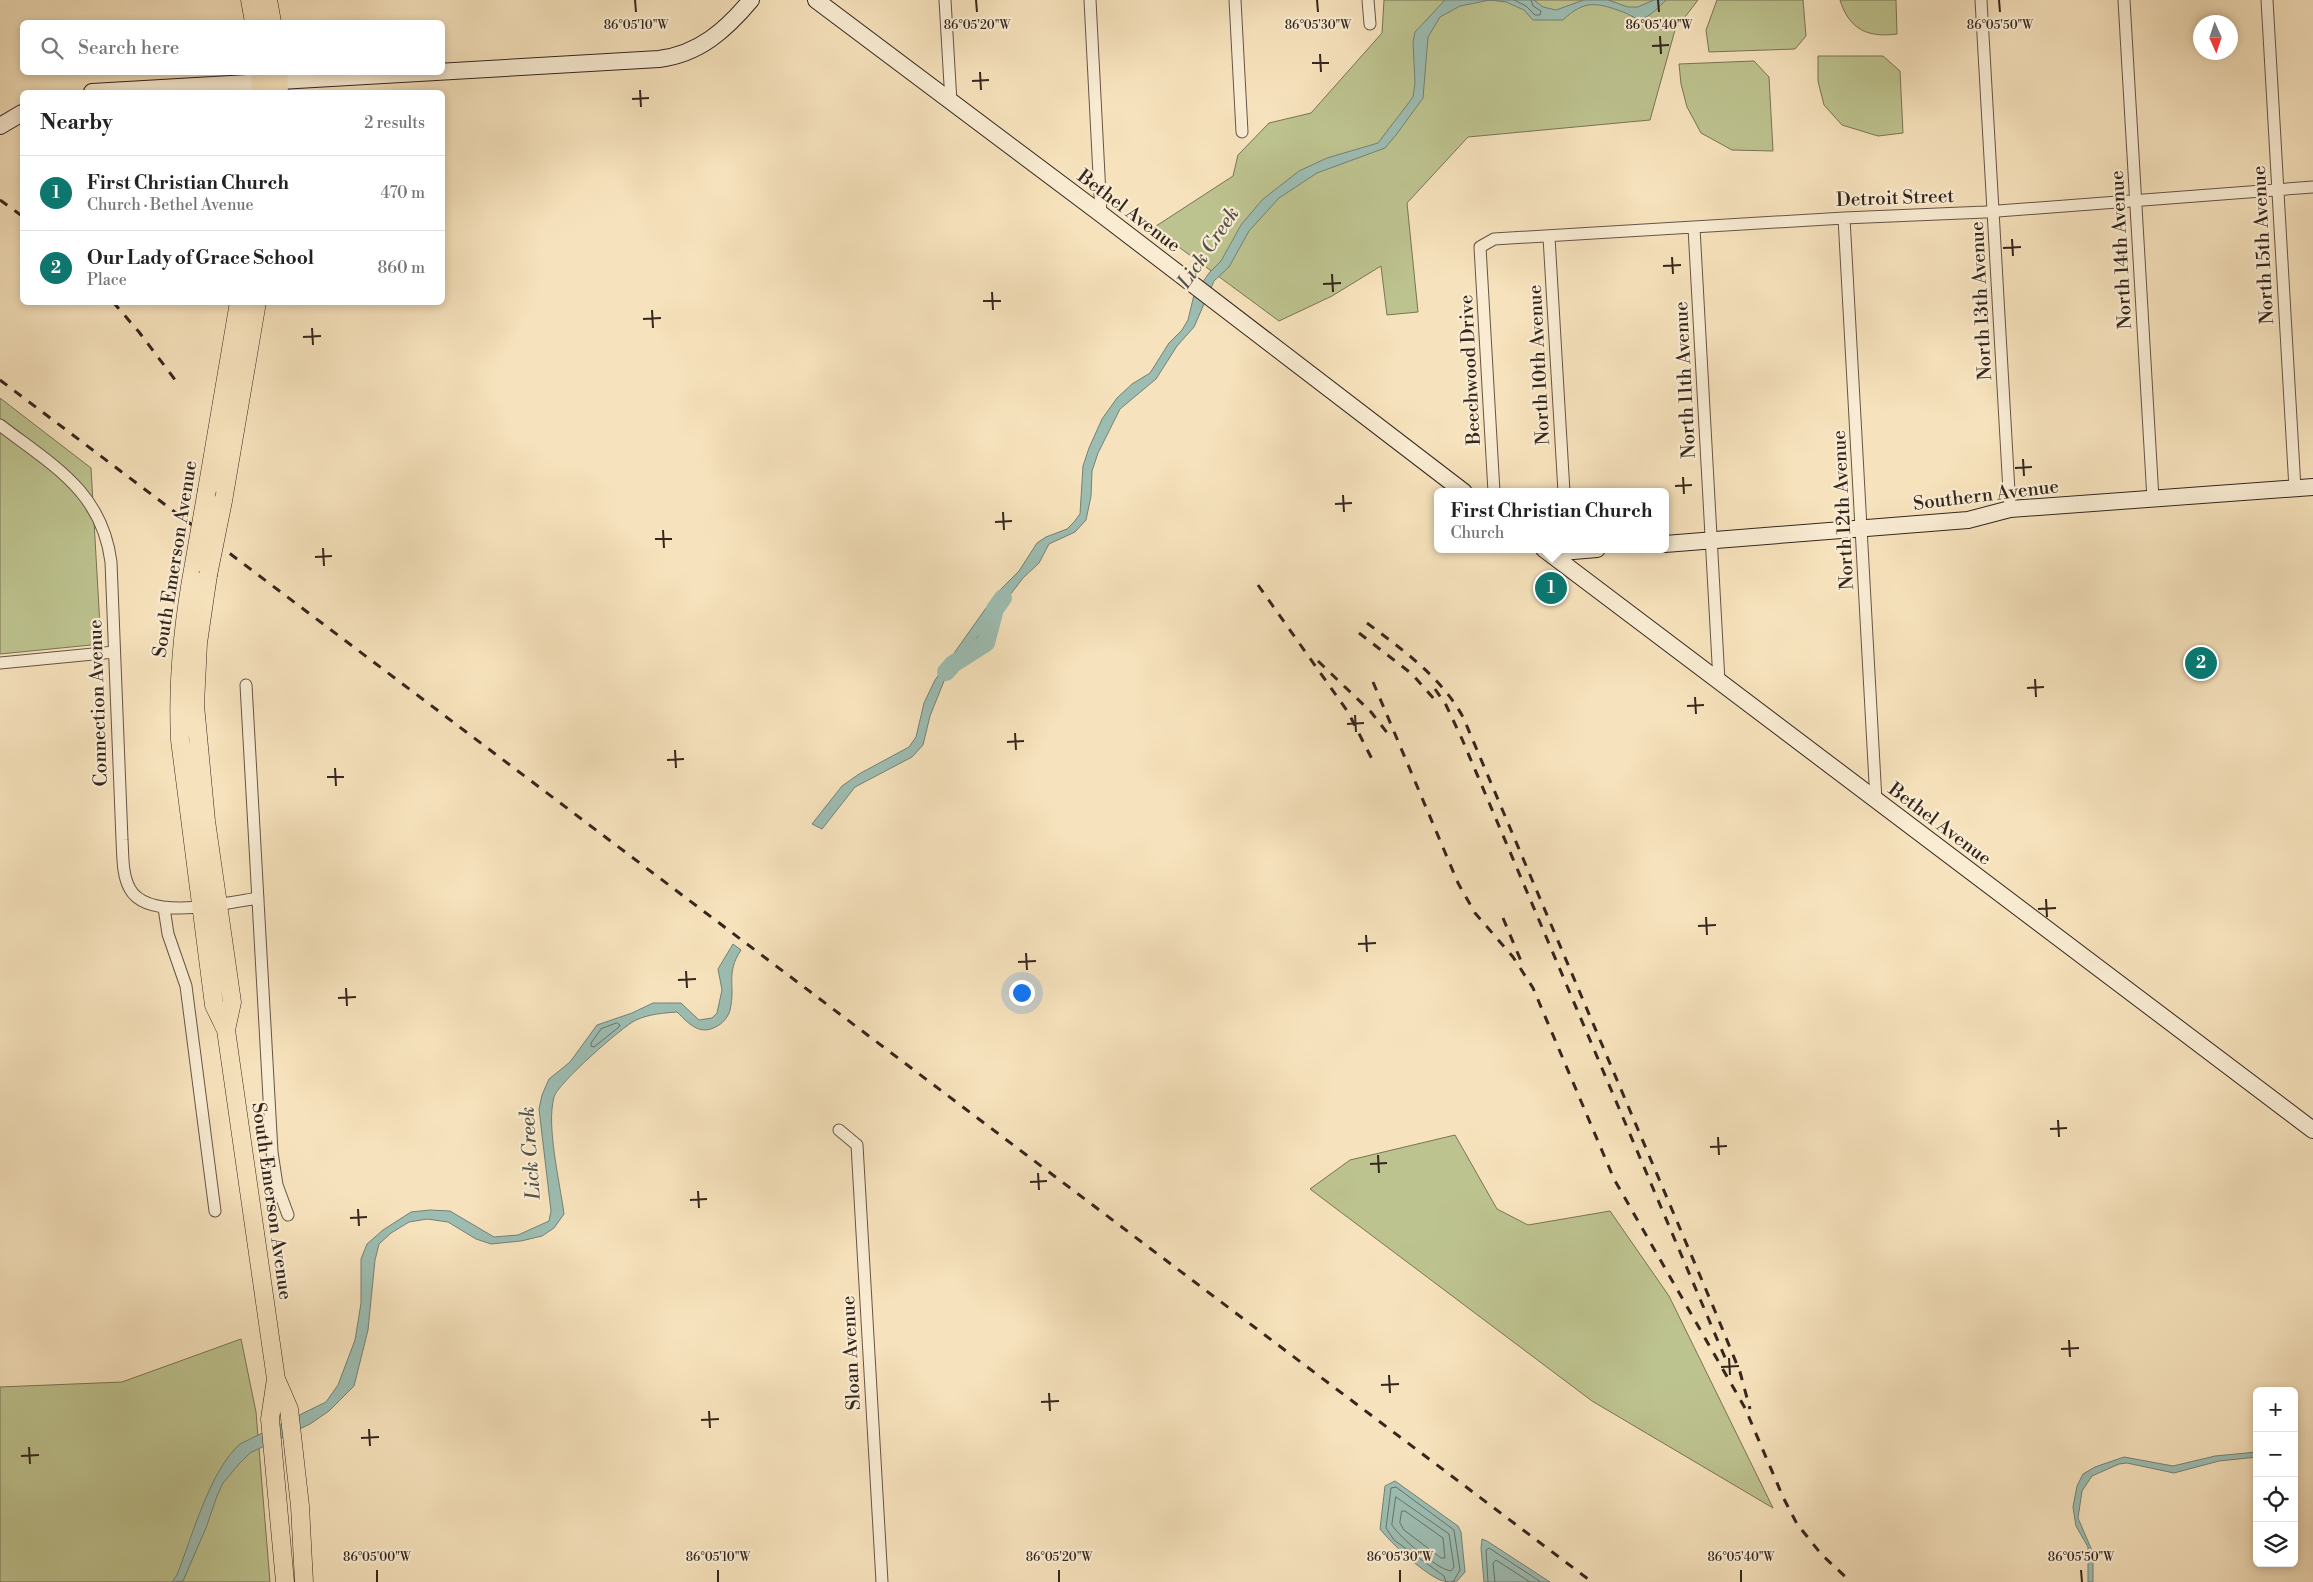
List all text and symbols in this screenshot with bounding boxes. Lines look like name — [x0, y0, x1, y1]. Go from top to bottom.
north arrow — [2193, 15, 2238, 60]
text: 86°05'10"W — [604, 18, 669, 33]
text: 86°05'20"W — [944, 18, 1011, 33]
text: 86°05'30"W — [1285, 18, 1352, 33]
text: 86°05'40"W — [1626, 18, 1694, 33]
text: 86°05'50"W — [1967, 18, 2034, 33]
search box — [20, 20, 445, 75]
icon: search — [38, 34, 66, 62]
text: Search here — [78, 36, 179, 60]
text: Nearby — [40, 110, 113, 136]
text: 2 results — [364, 113, 425, 133]
street label: Bethel Avenue — [1072, 164, 1185, 258]
street label: North 15th Avenue — [2247, 165, 2279, 325]
street label: North 14th Avenue — [2105, 170, 2137, 330]
text: First Christian Church — [87, 171, 289, 195]
text: 1 — [52, 183, 60, 203]
text: 470 m — [381, 183, 425, 203]
street label: Detroit Street — [1836, 184, 1955, 212]
text: Church · Bethel Avenue — [87, 195, 254, 215]
water label: Lick Creek — [1172, 202, 1245, 294]
street label: North 13th Avenue — [1965, 221, 1997, 381]
text: Our Lady of Grace School — [87, 246, 314, 270]
text: 2 — [51, 258, 61, 278]
text: 860 m — [378, 258, 425, 278]
text: Place — [87, 270, 127, 290]
street label: North 10th Avenue — [1523, 284, 1555, 446]
street label: Beechwood Drive — [1454, 294, 1486, 447]
street label: North 11th Avenue — [1669, 301, 1701, 459]
street label: North 12th Avenue — [1827, 430, 1859, 590]
street label: South Emerson Avenue — [148, 459, 202, 659]
street label: Southern Avenue — [1912, 474, 2060, 516]
popup — [1434, 488, 1669, 553]
text: First Christian Church — [1451, 499, 1652, 523]
text: Church — [1451, 523, 1504, 543]
pin: 1 — [1535, 569, 1567, 607]
street label: Connection Avenue — [83, 619, 113, 787]
pin: 2 — [2185, 644, 2217, 682]
street label: Bethel Avenue — [1883, 777, 1996, 871]
your location — [1009, 980, 1035, 1006]
street label: South Emerson Avenue — [246, 1101, 298, 1301]
water label: Lick Creek — [515, 1106, 547, 1201]
street label: Sloan Avenue — [836, 1295, 866, 1411]
map controls — [2253, 1387, 2298, 1567]
button: + — [2253, 1387, 2298, 1432]
button: − — [2253, 1432, 2298, 1477]
button: locate — [2253, 1477, 2298, 1522]
button: layers — [2253, 1522, 2298, 1567]
text: 86°05'00"W — [343, 1550, 412, 1565]
text: 86°05'10"W — [686, 1550, 751, 1565]
text: 86°05'20"W — [1026, 1550, 1093, 1565]
text: 86°05'30"W — [1367, 1550, 1434, 1565]
text: 86°05'40"W — [1708, 1550, 1776, 1565]
text: 86°05'50"W — [2048, 1550, 2115, 1565]

